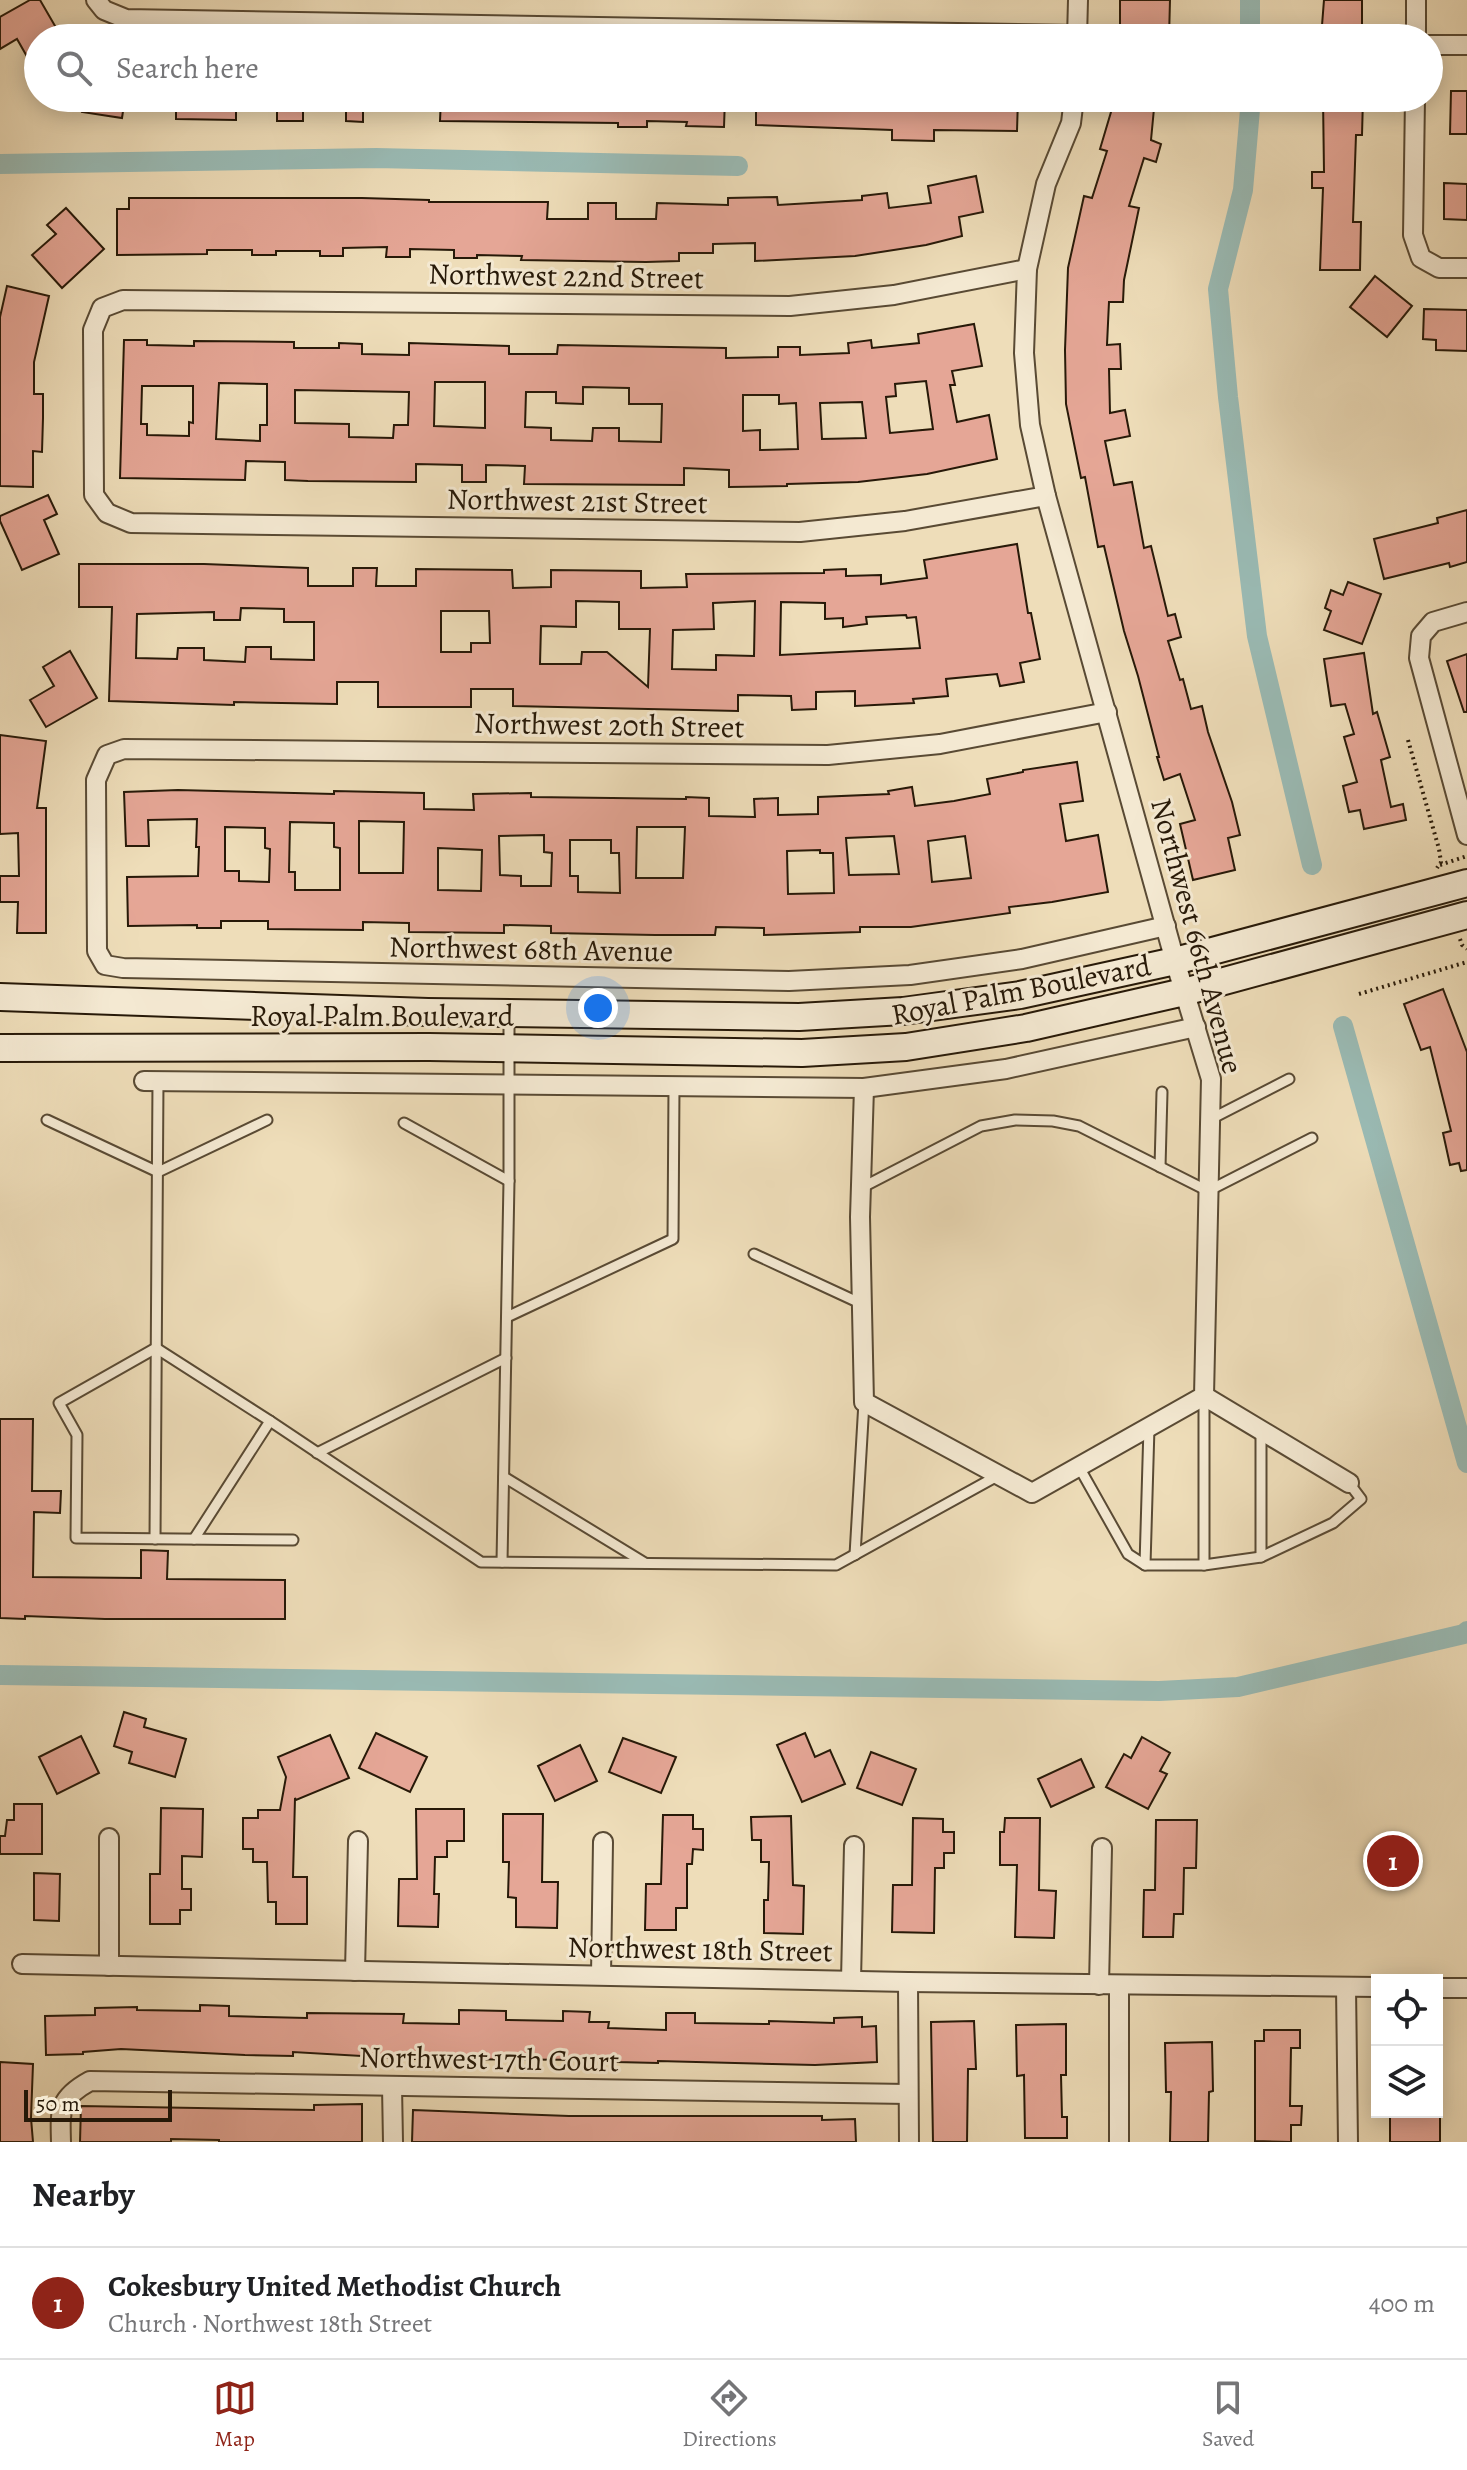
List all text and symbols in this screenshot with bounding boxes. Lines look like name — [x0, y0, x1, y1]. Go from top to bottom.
search box — [24, 24, 1443, 112]
icon: search — [52, 46, 96, 90]
text: Search here — [116, 48, 259, 88]
street label: Northwest 22nd Street — [428, 254, 704, 298]
street label: Northwest 21st Street — [446, 479, 708, 523]
street label: Northwest 20th Street — [473, 703, 745, 747]
street label: Northwest 66th Avenue — [1141, 794, 1253, 1078]
street label: Northwest 68th Avenue — [388, 927, 674, 971]
street label: Royal Palm Boulevard — [888, 945, 1155, 1035]
your location — [578, 988, 618, 1028]
street label: Royal Palm Boulevard — [250, 996, 515, 1036]
pin: 1 — [1367, 1831, 1419, 1891]
street label: Northwest 18th Street — [567, 1927, 833, 1971]
map controls — [1371, 1974, 1443, 2118]
button: locate — [1371, 1974, 1443, 2046]
street label: Northwest 17th Court — [359, 2037, 620, 2081]
button: layers — [1371, 2046, 1443, 2118]
scale bar — [24, 2086, 172, 2122]
text: 50 m — [36, 2089, 80, 2119]
text: Nearby — [32, 2171, 135, 2218]
text: Cokesbury United Methodist Church — [108, 2266, 561, 2306]
text: 1 — [53, 2286, 63, 2321]
text: 400 m — [1369, 2286, 1435, 2321]
text: Church · Northwest 18th Street — [108, 2306, 432, 2341]
tab: Map — [213, 2376, 257, 2454]
tab: Directions — [682, 2376, 777, 2454]
tab: Saved — [1202, 2376, 1254, 2454]

